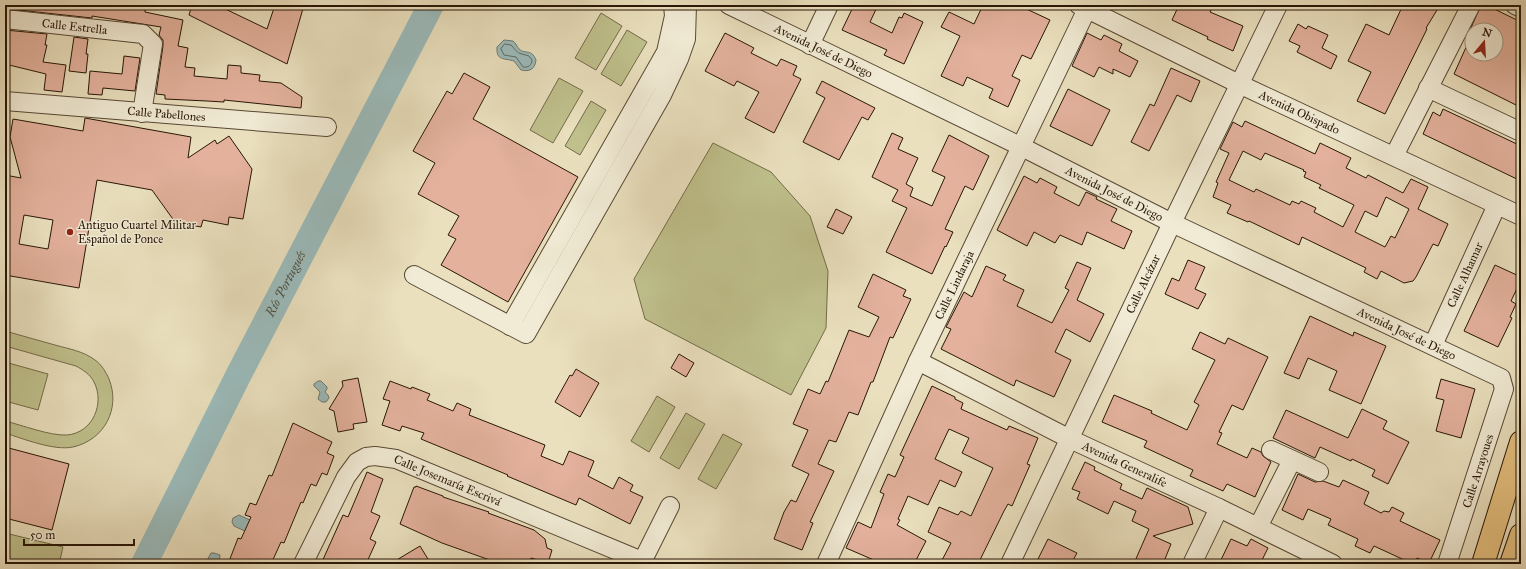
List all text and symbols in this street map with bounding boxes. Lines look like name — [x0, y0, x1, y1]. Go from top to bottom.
street label: Calle Estrella — [41, 16, 109, 37]
street label: Avenida José de Diego — [771, 21, 875, 81]
north arrow — [1464, 22, 1504, 62]
text: N — [1480, 25, 1494, 41]
street label: Avenida Obispado — [1256, 87, 1342, 137]
street label: Calle Pabellones — [127, 104, 206, 124]
street label: Avenida José de Diego — [1062, 163, 1165, 224]
place label: Antiguo Cuartel Militar Español de Ponce — [77, 218, 197, 246]
marker: Antiguo Cuartel Militar Español de Ponce — [65, 227, 75, 237]
street label: Calle Alhamar — [1444, 240, 1486, 310]
water label: Río Portugués — [262, 248, 310, 320]
street label: Calle Lindaraja — [932, 248, 977, 322]
street label: Calle Alcázar — [1123, 252, 1163, 316]
street label: Avenida José de Diego — [1354, 304, 1458, 363]
street label: Calle Arrayoues — [1459, 432, 1497, 510]
street label: Avenida Generalife — [1079, 438, 1169, 490]
street label: Calle Josemaría Escrivá — [392, 452, 504, 509]
scale bar — [24, 521, 134, 547]
text: 50 m — [30, 528, 55, 542]

